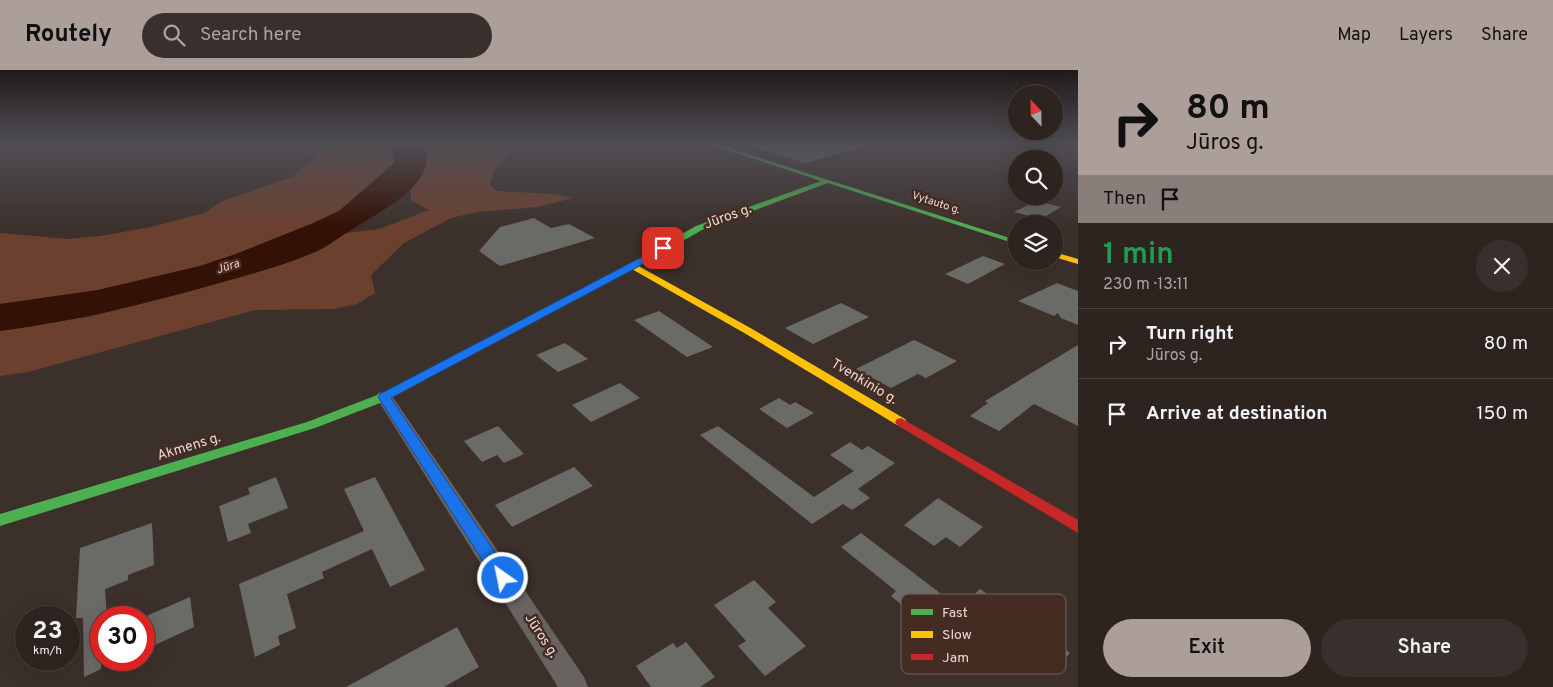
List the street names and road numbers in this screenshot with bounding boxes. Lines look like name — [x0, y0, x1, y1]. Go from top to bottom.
street label: Vytauto g. — [910, 189, 962, 217]
street label: Jūros g. — [702, 201, 754, 233]
street label: Tvenkinio g. — [828, 355, 900, 409]
street label: Akmens g. — [155, 429, 223, 465]
street label: Jūros g. — [520, 611, 562, 661]

